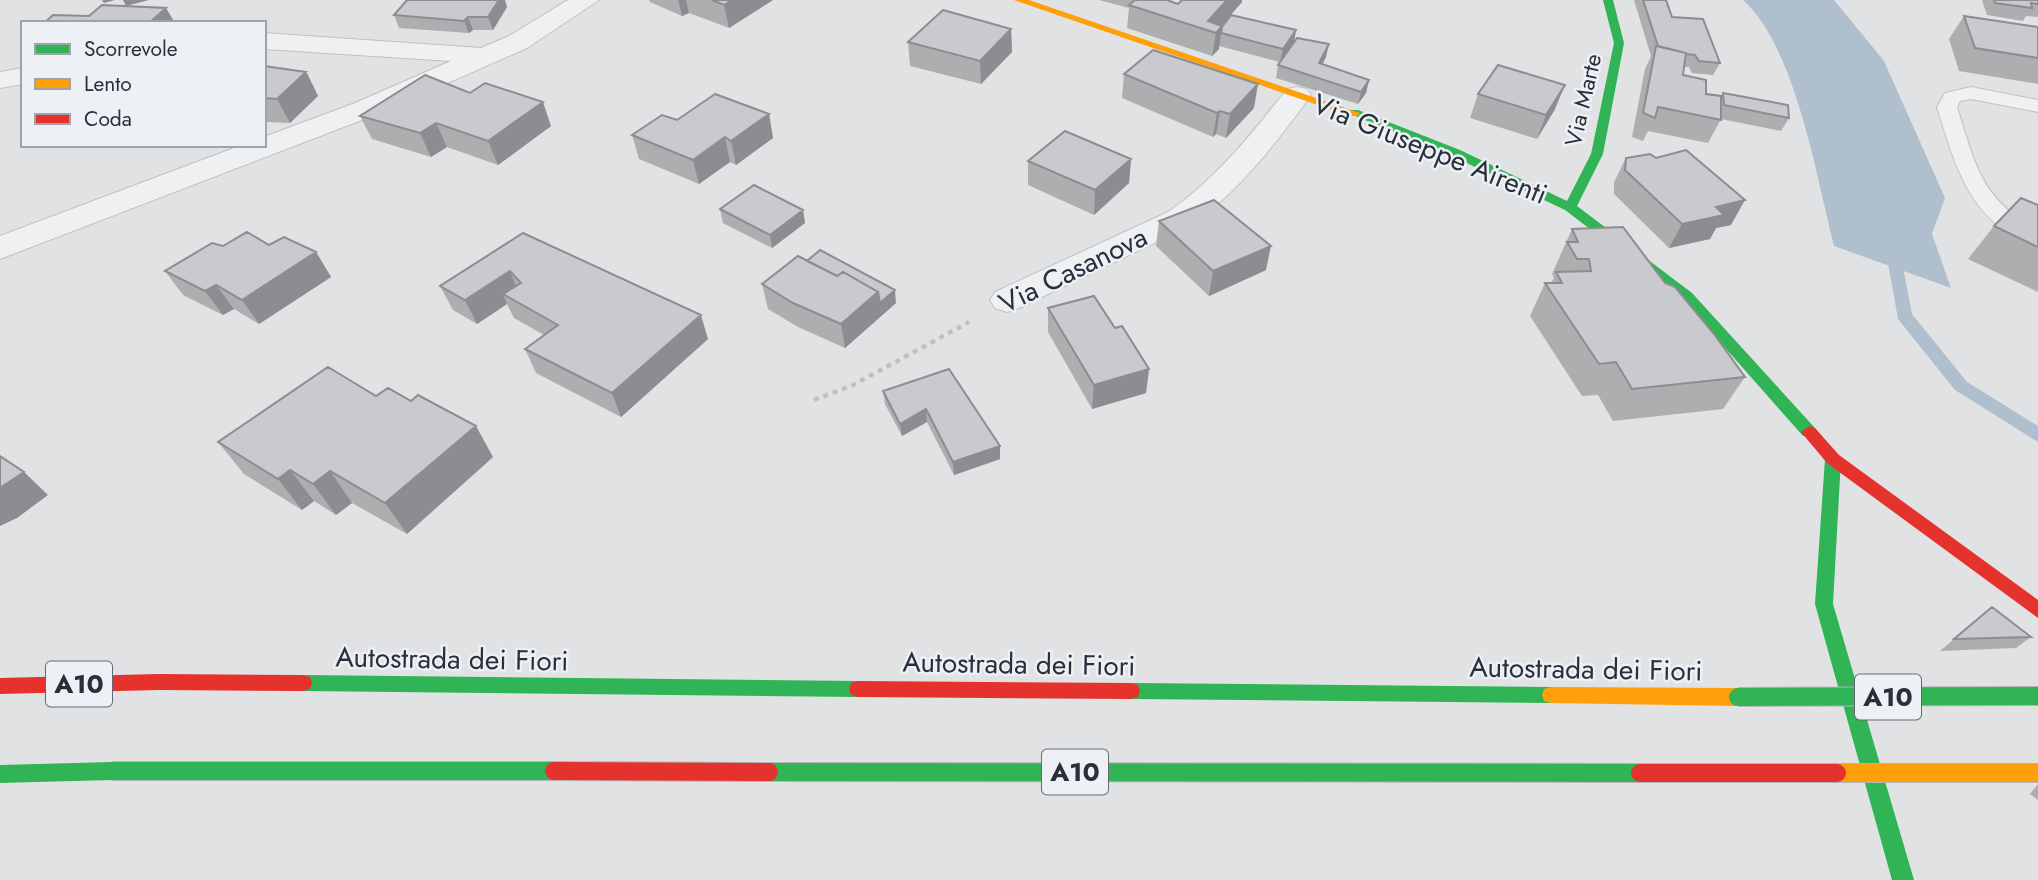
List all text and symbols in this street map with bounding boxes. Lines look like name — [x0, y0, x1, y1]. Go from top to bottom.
legend — [21, 21, 266, 147]
text: Scorrevole — [84, 34, 178, 64]
street label: Via Marte — [1556, 50, 1610, 150]
text: Lento — [84, 69, 132, 99]
street label: Via Giuseppe Airenti — [1307, 83, 1553, 215]
text: Coda — [84, 104, 132, 134]
street label: Via Casanova — [992, 216, 1154, 324]
street label: Autostrada dei Fiori — [335, 636, 569, 682]
street label: Autostrada dei Fiori — [902, 641, 1136, 687]
street label: Autostrada dei Fiori — [1469, 646, 1703, 692]
road number: A10 — [46, 662, 112, 706]
road number: A10 — [1855, 674, 1921, 720]
road number: A10 — [1042, 750, 1108, 794]

